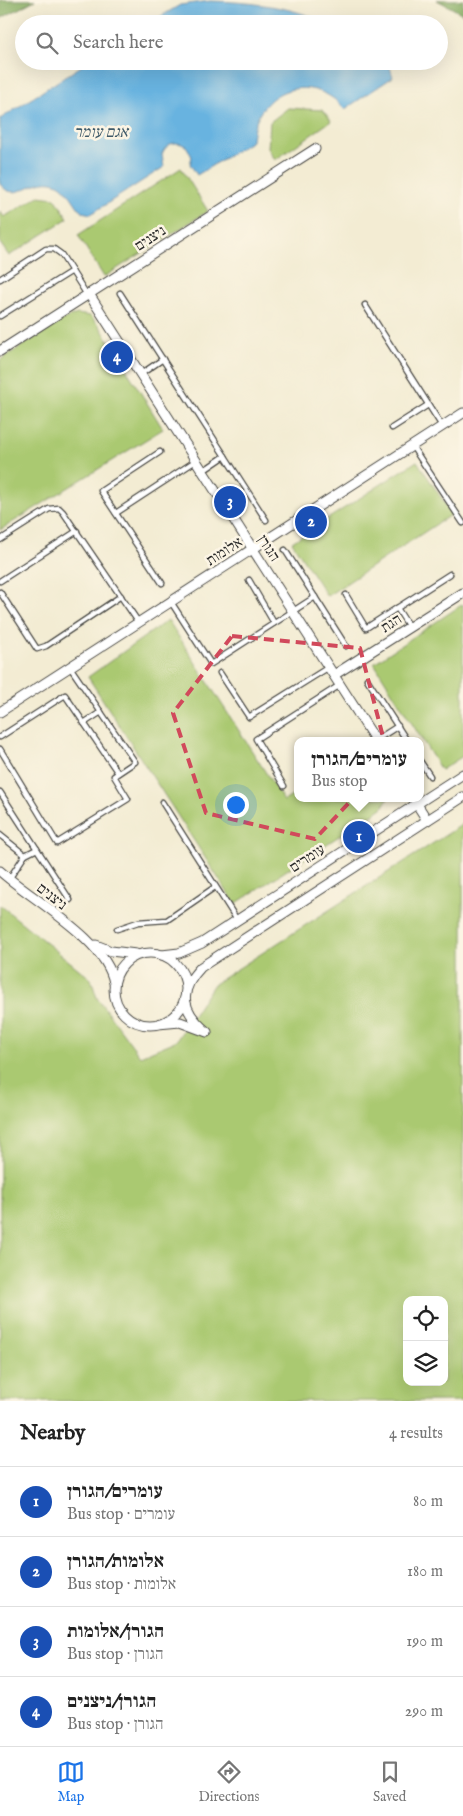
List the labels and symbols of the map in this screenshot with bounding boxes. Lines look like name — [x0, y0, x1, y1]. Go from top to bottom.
water label: אגם עומר — [74, 123, 130, 143]
street label: ניצנים — [131, 221, 169, 255]
pin: 4 — [101, 338, 133, 376]
pin: 3 — [214, 483, 246, 521]
pin: 2 — [295, 503, 327, 541]
street label: הגורן — [253, 531, 284, 565]
street label: אלומות — [202, 533, 246, 570]
street label: הגת — [377, 610, 405, 637]
your location — [223, 792, 249, 818]
pin: 1 — [343, 818, 375, 856]
street label: עומרים — [286, 840, 329, 877]
street label: ניצנים — [33, 879, 71, 914]

